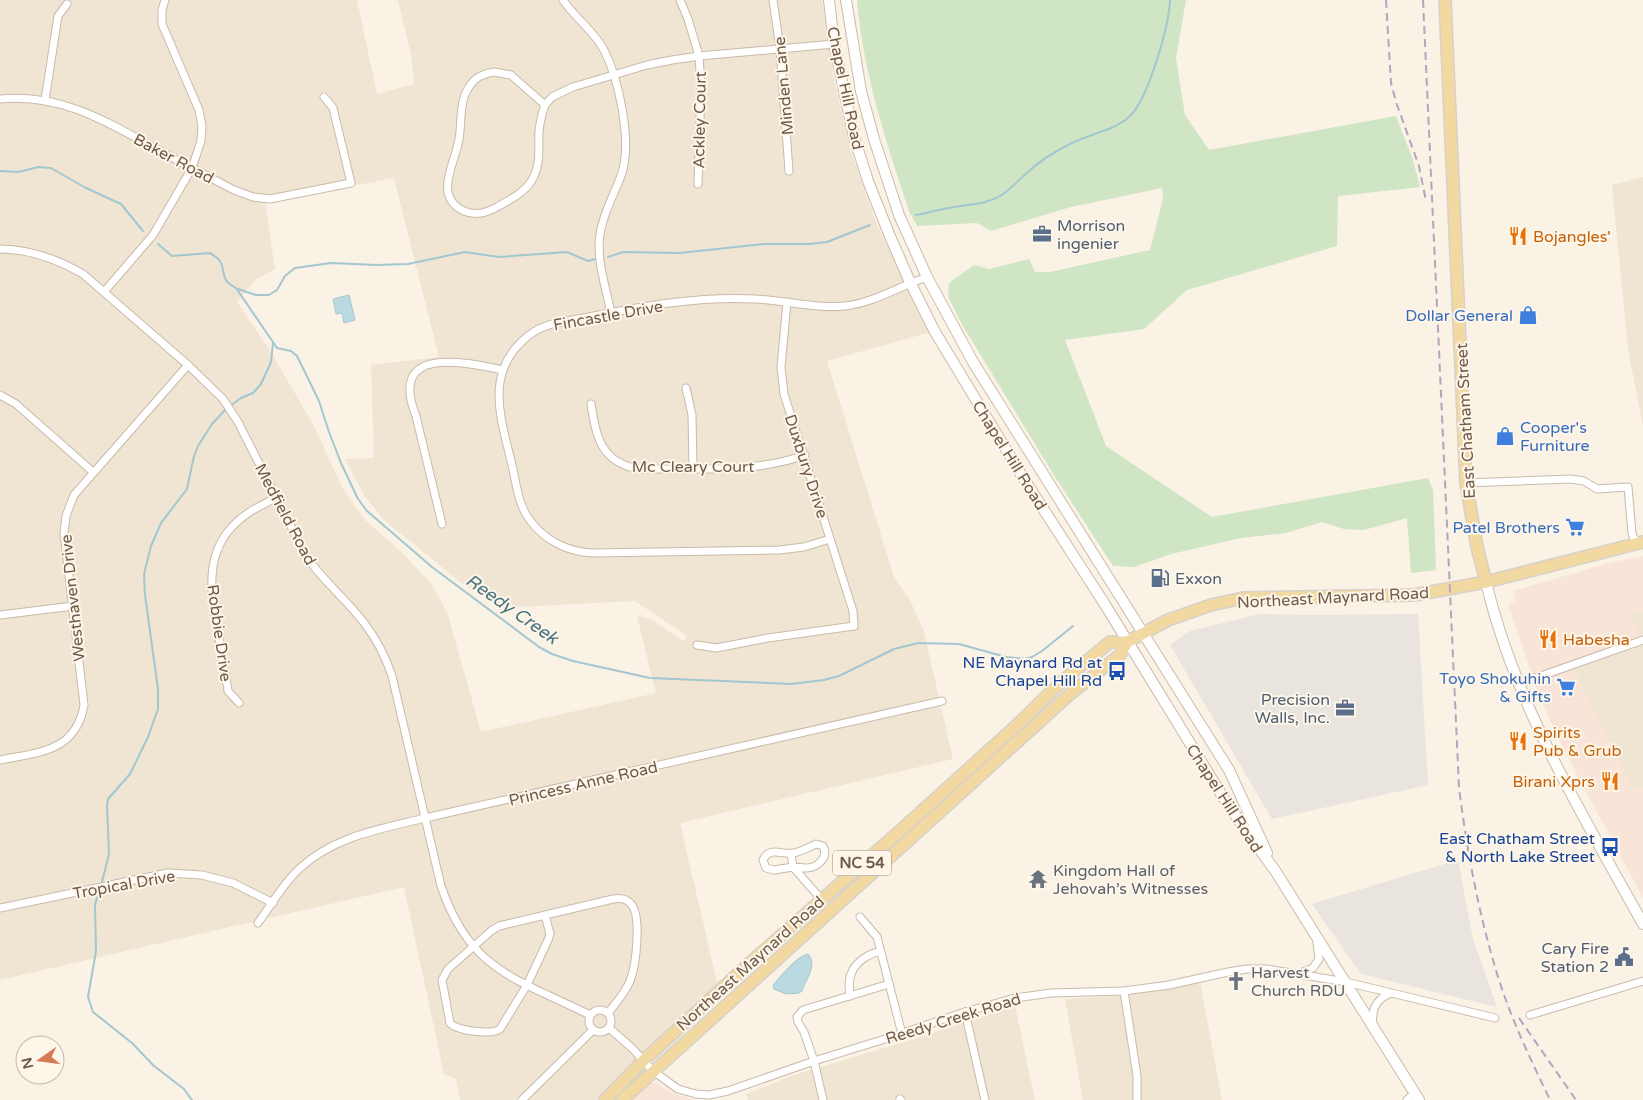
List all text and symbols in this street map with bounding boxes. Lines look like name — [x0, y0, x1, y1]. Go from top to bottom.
street label: Chapel Hill Road — [822, 25, 868, 152]
street label: Minden Lane — [770, 36, 798, 136]
street label: Ackley Court — [689, 71, 711, 169]
street label: Baker Road — [130, 129, 217, 188]
place label: Morrison ingenier — [1057, 216, 1125, 254]
office icon: Morrison ingenier — [1031, 223, 1053, 245]
restaurant icon: Bojangles' — [1507, 225, 1529, 247]
place label: Bojangles' — [1533, 227, 1611, 247]
street label: Fincastle Drive — [552, 296, 665, 335]
shop icon: Dollar General — [1517, 304, 1539, 326]
place label: Dollar General — [1405, 306, 1513, 326]
street label: East Chatham Street — [1452, 342, 1480, 499]
street label: Chapel Hill Road — [967, 397, 1051, 514]
street label: Duxbury Drive — [780, 412, 832, 521]
place label: Cooper's Furniture — [1520, 418, 1590, 456]
shop icon: Cooper's Furniture — [1494, 425, 1516, 447]
street label: Mc Cleary Court — [632, 457, 754, 477]
street label: Medfield Road — [250, 460, 320, 569]
supermarket icon: Patel Brothers — [1564, 516, 1586, 538]
place label: Patel Brothers — [1452, 518, 1560, 538]
street label: Westhaven Drive — [56, 533, 90, 662]
fuel station icon: Exxon — [1149, 567, 1171, 589]
water label: Reedy Creek — [461, 569, 564, 650]
place label: Exxon — [1175, 569, 1222, 589]
street label: Robbie Drive — [202, 583, 236, 683]
street label: Northeast Maynard Road — [1237, 583, 1430, 613]
restaurant icon: Habesha — [1537, 628, 1559, 650]
place label: Habesha — [1563, 630, 1630, 650]
place label: NE Maynard Rd at Chapel Hill Rd — [962, 653, 1102, 691]
bus stop icon: NE Maynard Rd at Chapel Hill Rd — [1106, 660, 1128, 682]
place label: Toyo Shokuhin & Gifts — [1439, 669, 1551, 707]
supermarket icon: Toyo Shokuhin & Gifts — [1555, 676, 1577, 698]
place label: Precision Walls, Inc. — [1255, 690, 1330, 728]
office icon: Precision Walls, Inc. — [1334, 697, 1356, 719]
place label: Spirits Pub & Grub — [1533, 723, 1622, 761]
restaurant icon: Spirits Pub & Grub — [1507, 730, 1529, 752]
street label: Chapel Hill Road — [1182, 741, 1267, 857]
street label: Princess Anne Road — [507, 757, 660, 811]
restaurant icon: Birani Xprs — [1599, 770, 1621, 792]
place label: Birani Xprs — [1513, 772, 1595, 792]
place label: East Chatham Street & North Lake Street — [1439, 829, 1595, 867]
bus stop icon: East Chatham Street & North Lake Street — [1599, 836, 1621, 858]
road number: NC 54 — [833, 850, 891, 876]
place label: Kingdom Hall of Jehovah’s Witnesses — [1053, 861, 1208, 899]
street label: Tropical Drive — [71, 866, 177, 904]
temple icon: Kingdom Hall of Jehovah’s Witnesses — [1027, 868, 1049, 890]
street label: Northeast Maynard Road — [673, 892, 829, 1036]
place label: Cary Fire Station 2 — [1541, 939, 1609, 977]
public building icon: Cary Fire Station 2 — [1613, 946, 1635, 968]
place label: Harvest Church RDU — [1251, 963, 1345, 1001]
church icon: Harvest Church RDU — [1225, 970, 1247, 992]
street label: Reedy Creek Road — [883, 989, 1023, 1049]
north arrow — [15, 1035, 65, 1085]
text: N — [18, 1056, 37, 1071]

